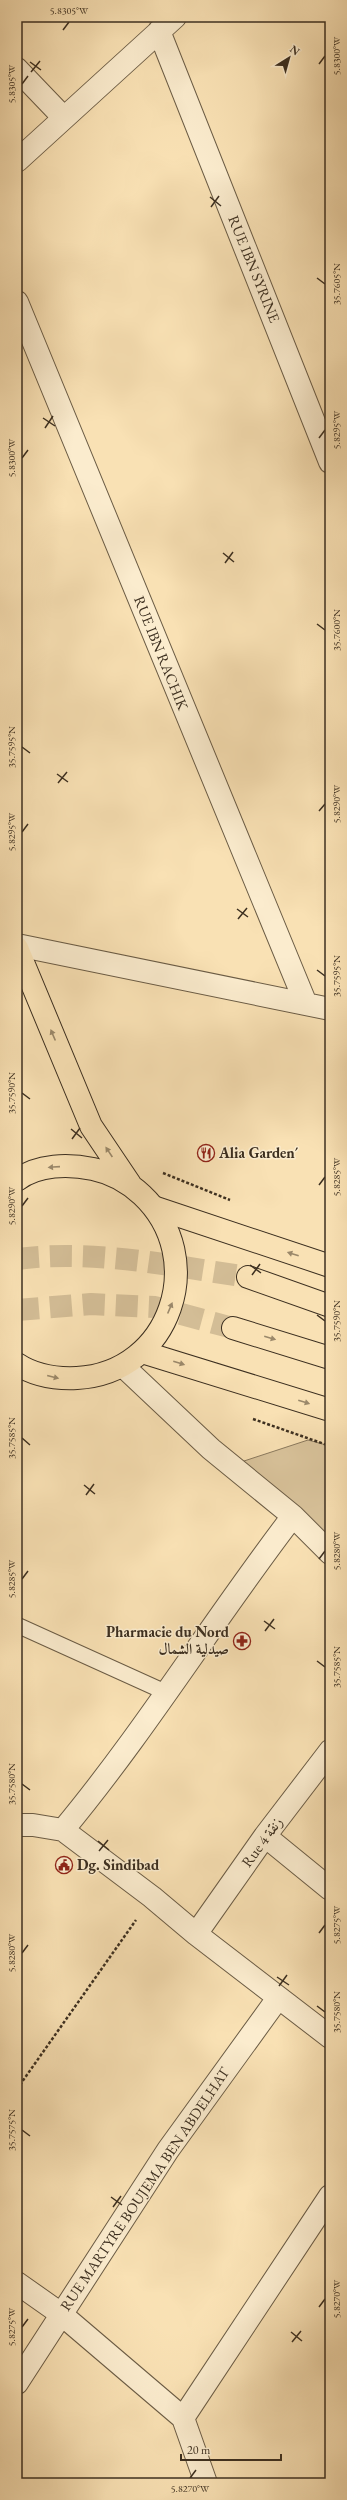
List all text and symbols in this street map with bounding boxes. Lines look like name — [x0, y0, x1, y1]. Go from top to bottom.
text: 5.8305°W — [50, 4, 89, 17]
text: 5.8300°W — [330, 36, 343, 75]
north arrow — [269, 38, 309, 78]
text: N — [287, 42, 303, 58]
text: 5.8305°W — [5, 64, 18, 103]
street label: RUE IBN SYRINE — [224, 212, 285, 326]
text: 35.7605°N — [330, 263, 343, 305]
text: 5.8295°W — [330, 410, 343, 449]
text: 5.8300°W — [5, 438, 18, 477]
street label: RUE IBN RACHIK — [130, 593, 193, 713]
text: 35.7600°N — [330, 609, 343, 651]
text: 35.7595°N — [5, 726, 18, 768]
text: 5.8290°W — [330, 784, 343, 823]
text: 5.8295°W — [5, 812, 18, 851]
text: 35.7595°N — [330, 955, 343, 997]
one-way arrow — [50, 1029, 56, 1041]
text: 35.7590°N — [5, 1072, 18, 1114]
restaurant icon: Alia Garden´ — [196, 1143, 216, 1163]
place label: Alia Garden´ — [218, 1143, 299, 1162]
one-way arrow — [105, 1147, 113, 1157]
text: 5.8285°W — [330, 1157, 343, 1196]
one-way arrow — [48, 1164, 60, 1171]
text: 5.8290°W — [5, 1186, 18, 1225]
one-way arrow — [287, 1250, 299, 1256]
text: 35.7590°N — [330, 1300, 343, 1342]
one-way arrow — [168, 1301, 174, 1313]
one-way arrow — [264, 1335, 276, 1341]
one-way arrow — [174, 1360, 186, 1366]
one-way arrow — [47, 1375, 59, 1381]
one-way arrow — [298, 1399, 310, 1405]
text: 35.7585°N — [5, 1417, 18, 1459]
text: 5.8280°W — [330, 1531, 343, 1570]
text: 5.8285°W — [5, 1559, 18, 1598]
place label: Pharmacie du Nord صيدلية الشمال — [106, 1622, 230, 1658]
pharmacy icon: Pharmacie du Nord صيدلية الشمال — [232, 1631, 252, 1651]
text: 35.7585°N — [330, 1646, 343, 1688]
text: 35.7580°N — [5, 1763, 18, 1805]
street label: Rue 4 زنقة — [237, 1813, 286, 1871]
public building icon: Dg. Sindibad — [54, 1855, 74, 1875]
place label: Dg. Sindibad — [77, 1855, 160, 1874]
text: 5.8275°W — [330, 1905, 343, 1944]
text: 5.8280°W — [5, 1933, 18, 1972]
text: 35.7580°N — [330, 1991, 343, 2033]
street label: RUE MARTYRE BOUJEMA BEN ABDELHAT — [56, 2062, 234, 2314]
text: 35.7575°N — [5, 2109, 18, 2151]
text: 5.8270°W — [330, 2279, 343, 2318]
text: 5.8275°W — [5, 2307, 18, 2346]
scale bar — [181, 2436, 281, 2462]
text: 20 m — [187, 2442, 211, 2458]
text: 5.8270°W — [171, 2482, 210, 2495]

